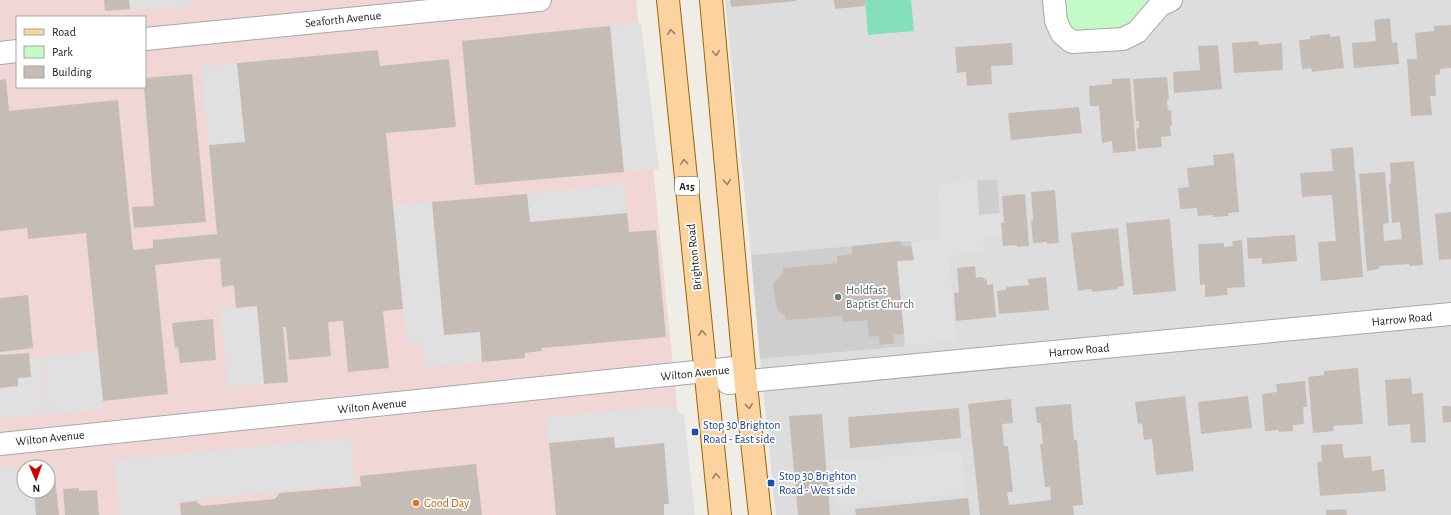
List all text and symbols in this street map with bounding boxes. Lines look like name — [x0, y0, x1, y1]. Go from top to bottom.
street label: Seaforth Avenue — [304, 9, 382, 29]
legend — [16, 16, 146, 88]
text: Road — [52, 26, 76, 38]
one-way arrow — [667, 29, 676, 35]
text: Park — [52, 46, 73, 58]
one-way arrow — [711, 50, 720, 56]
text: Building — [52, 66, 92, 78]
one-way arrow — [680, 159, 689, 165]
road number: A15 — [675, 177, 699, 195]
one-way arrow — [723, 179, 732, 185]
street label: Brighton Road — [685, 223, 703, 291]
place label: Holdfast Baptist Church — [846, 284, 914, 310]
marker: Holdfast Baptist Church — [833, 292, 843, 302]
street label: Harrow Road — [1371, 310, 1433, 328]
one-way arrow — [697, 330, 706, 336]
street label: Harrow Road — [1048, 341, 1110, 359]
street label: Wilton Avenue — [660, 363, 730, 383]
street label: Wilton Avenue — [337, 396, 407, 416]
one-way arrow — [744, 403, 753, 409]
place label: Stop 30 Brighton Road - East side — [703, 419, 780, 445]
marker: Stop 30 Brighton Road - East side — [690, 427, 700, 437]
street label: Wilton Avenue — [15, 428, 85, 448]
north arrow — [16, 459, 56, 499]
place label: Stop 30 Brighton Road - West side — [779, 470, 856, 496]
one-way arrow — [712, 473, 721, 479]
marker: Stop 30 Brighton Road - West side — [766, 478, 776, 488]
text: N — [32, 483, 40, 494]
place label: Good Day — [424, 497, 469, 510]
marker: Good Day — [411, 498, 421, 508]

